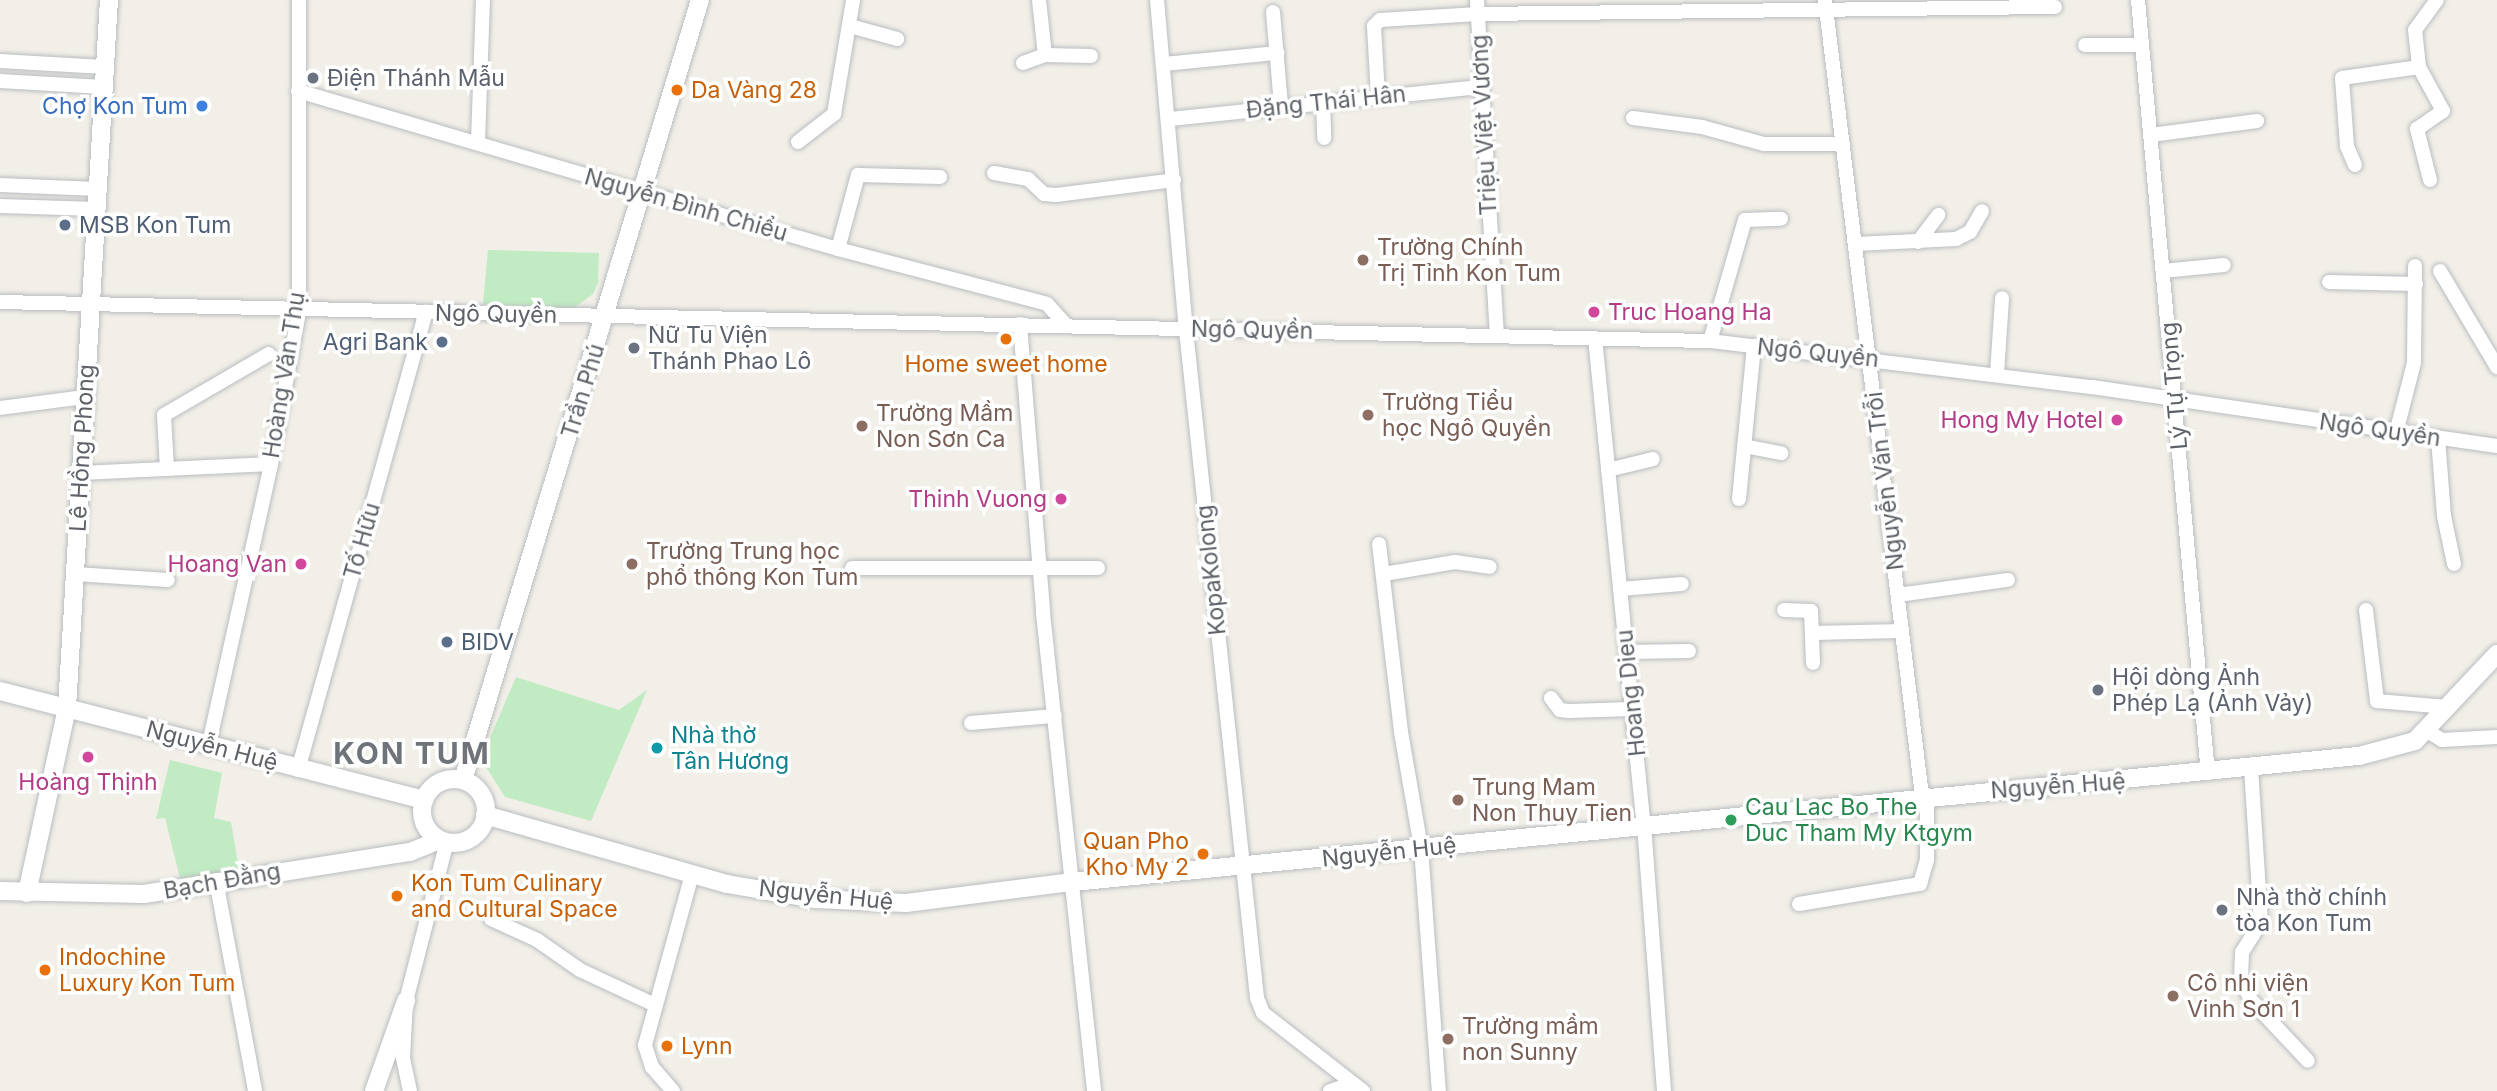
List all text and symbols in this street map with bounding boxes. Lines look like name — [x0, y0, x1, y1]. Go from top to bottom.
street label: Triệu Việt Vương — [1465, 34, 1503, 216]
place label: Điện Thánh Mẫu — [327, 64, 505, 92]
marker: Điện Thánh Mẫu — [305, 70, 321, 86]
place label: Da Vàng 28 — [691, 76, 817, 104]
street label: Đặng Thái Hân — [1245, 80, 1407, 124]
marker: Da Vàng 28 — [669, 82, 685, 98]
place label: Chợ Kon Tum — [42, 92, 188, 120]
marker: Chợ Kon Tum — [194, 98, 210, 114]
street label: Nguyễn Đình Chiểu — [581, 163, 791, 247]
place label: MSB Kon Tum — [79, 211, 231, 239]
marker: MSB Kon Tum — [57, 217, 73, 233]
place label: Trường Chính Trị Tỉnh Kon Tum — [1377, 233, 1561, 287]
marker: Trường Chính Trị Tỉnh Kon Tum — [1355, 252, 1371, 268]
street label: Hoàng Văn Thụ — [257, 290, 311, 460]
place label: Truc Hoang Ha — [1608, 298, 1772, 326]
street label: Ngô Quyền — [435, 299, 557, 329]
marker: Truc Hoang Ha — [1586, 304, 1602, 320]
street label: Ngô Quyền — [1191, 315, 1313, 345]
place label: Nữ Tu Viện Thánh Phao Lô — [648, 321, 811, 375]
street label: Lý Tự Trọng — [2155, 321, 2193, 451]
place label: Agri Bank — [323, 328, 428, 356]
marker: Home sweet home — [998, 331, 1014, 347]
street label: Ngô Quyền — [1756, 333, 1880, 373]
marker: Agri Bank — [434, 334, 450, 350]
marker: Nữ Tu Viện Thánh Phao Lô — [626, 340, 642, 356]
street label: Trần Phú — [556, 341, 610, 441]
place label: Home sweet home — [904, 350, 1108, 378]
street label: Lê Hồng Phong — [64, 364, 100, 532]
place label: Trường Tiểu học Ngô Quyền — [1382, 388, 1551, 442]
street label: Nguyễn Văn Trỗi — [1860, 390, 1910, 572]
place label: Trường Mầm Non Sơn Ca — [876, 399, 1013, 453]
place label: Hong My Hotel — [1941, 406, 2103, 434]
marker: Trường Tiểu học Ngô Quyền — [1360, 407, 1376, 423]
street label: Ngô Quyền — [2317, 408, 2443, 452]
marker: Hong My Hotel — [2109, 412, 2125, 428]
marker: Trường Mầm Non Sơn Ca — [854, 418, 870, 434]
place label: Thinh Vuong — [908, 485, 1047, 513]
marker: Thinh Vuong — [1053, 491, 1069, 507]
street label: Tố Hữu — [338, 500, 386, 582]
street label: KopaKolong — [1190, 503, 1232, 637]
place label: Trường Trung học phổ thông Kon Tum — [646, 537, 858, 591]
place label: Hoang Van — [168, 550, 287, 578]
marker: Hoang Van — [293, 556, 309, 572]
marker: Trường Trung học phổ thông Kon Tum — [624, 556, 640, 572]
place label: BIDV — [461, 628, 514, 656]
street label: Hoang Dieu — [1611, 628, 1651, 758]
marker: BIDV — [439, 634, 455, 650]
place label: Hội dòng Ảnh Phép Lạ (Ảnh Vảy) — [2112, 663, 2313, 717]
marker: Hội dòng Ảnh Phép Lạ (Ảnh Vảy) — [2090, 682, 2106, 698]
street label: Nguyễn Huệ — [143, 715, 281, 777]
place label: Nhà thờ Tân Hương — [671, 721, 789, 775]
district label: KON TUM — [334, 735, 490, 771]
marker: Nhà thờ Tân Hương — [649, 740, 665, 756]
marker: Hoàng Thịnh — [80, 749, 96, 765]
place label: Hoàng Thịnh — [18, 768, 158, 796]
street label: Nguyễn Huệ — [1990, 768, 2126, 804]
place label: Trung Mam Non Thuy Tien — [1472, 773, 1632, 827]
marker: Trung Mam Non Thuy Tien — [1450, 792, 1466, 808]
place label: Cau Lac Bo The Duc Tham My Ktgym — [1745, 793, 1973, 847]
marker: Cau Lac Bo The Duc Tham My Ktgym — [1723, 812, 1739, 828]
place label: Quan Pho Kho My 2 — [1083, 827, 1189, 881]
street label: Nguyễn Huệ — [1320, 831, 1458, 873]
marker: Quan Pho Kho My 2 — [1195, 846, 1211, 862]
street label: Bạch Đằng — [161, 857, 283, 905]
place label: Kon Tum Culinary and Cultural Space — [411, 869, 618, 923]
street label: Nguyễn Huệ — [757, 874, 895, 916]
place label: Nhà thờ chính tòa Kon Tum — [2236, 883, 2387, 937]
marker: Kon Tum Culinary and Cultural Space — [389, 888, 405, 904]
marker: Nhà thờ chính tòa Kon Tum — [2214, 902, 2230, 918]
place label: Indochine Luxury Kon Tum — [59, 943, 235, 997]
marker: Indochine Luxury Kon Tum — [37, 962, 53, 978]
place label: Cô nhi viện Vinh Sơn 1 — [2187, 969, 2309, 1023]
marker: Cô nhi viện Vinh Sơn 1 — [2165, 988, 2181, 1004]
place label: Trường mầm non Sunny — [1462, 1012, 1599, 1066]
marker: Trường mầm non Sunny — [1440, 1031, 1456, 1047]
place label: Lynn — [681, 1032, 733, 1060]
marker: Lynn — [659, 1038, 675, 1054]

